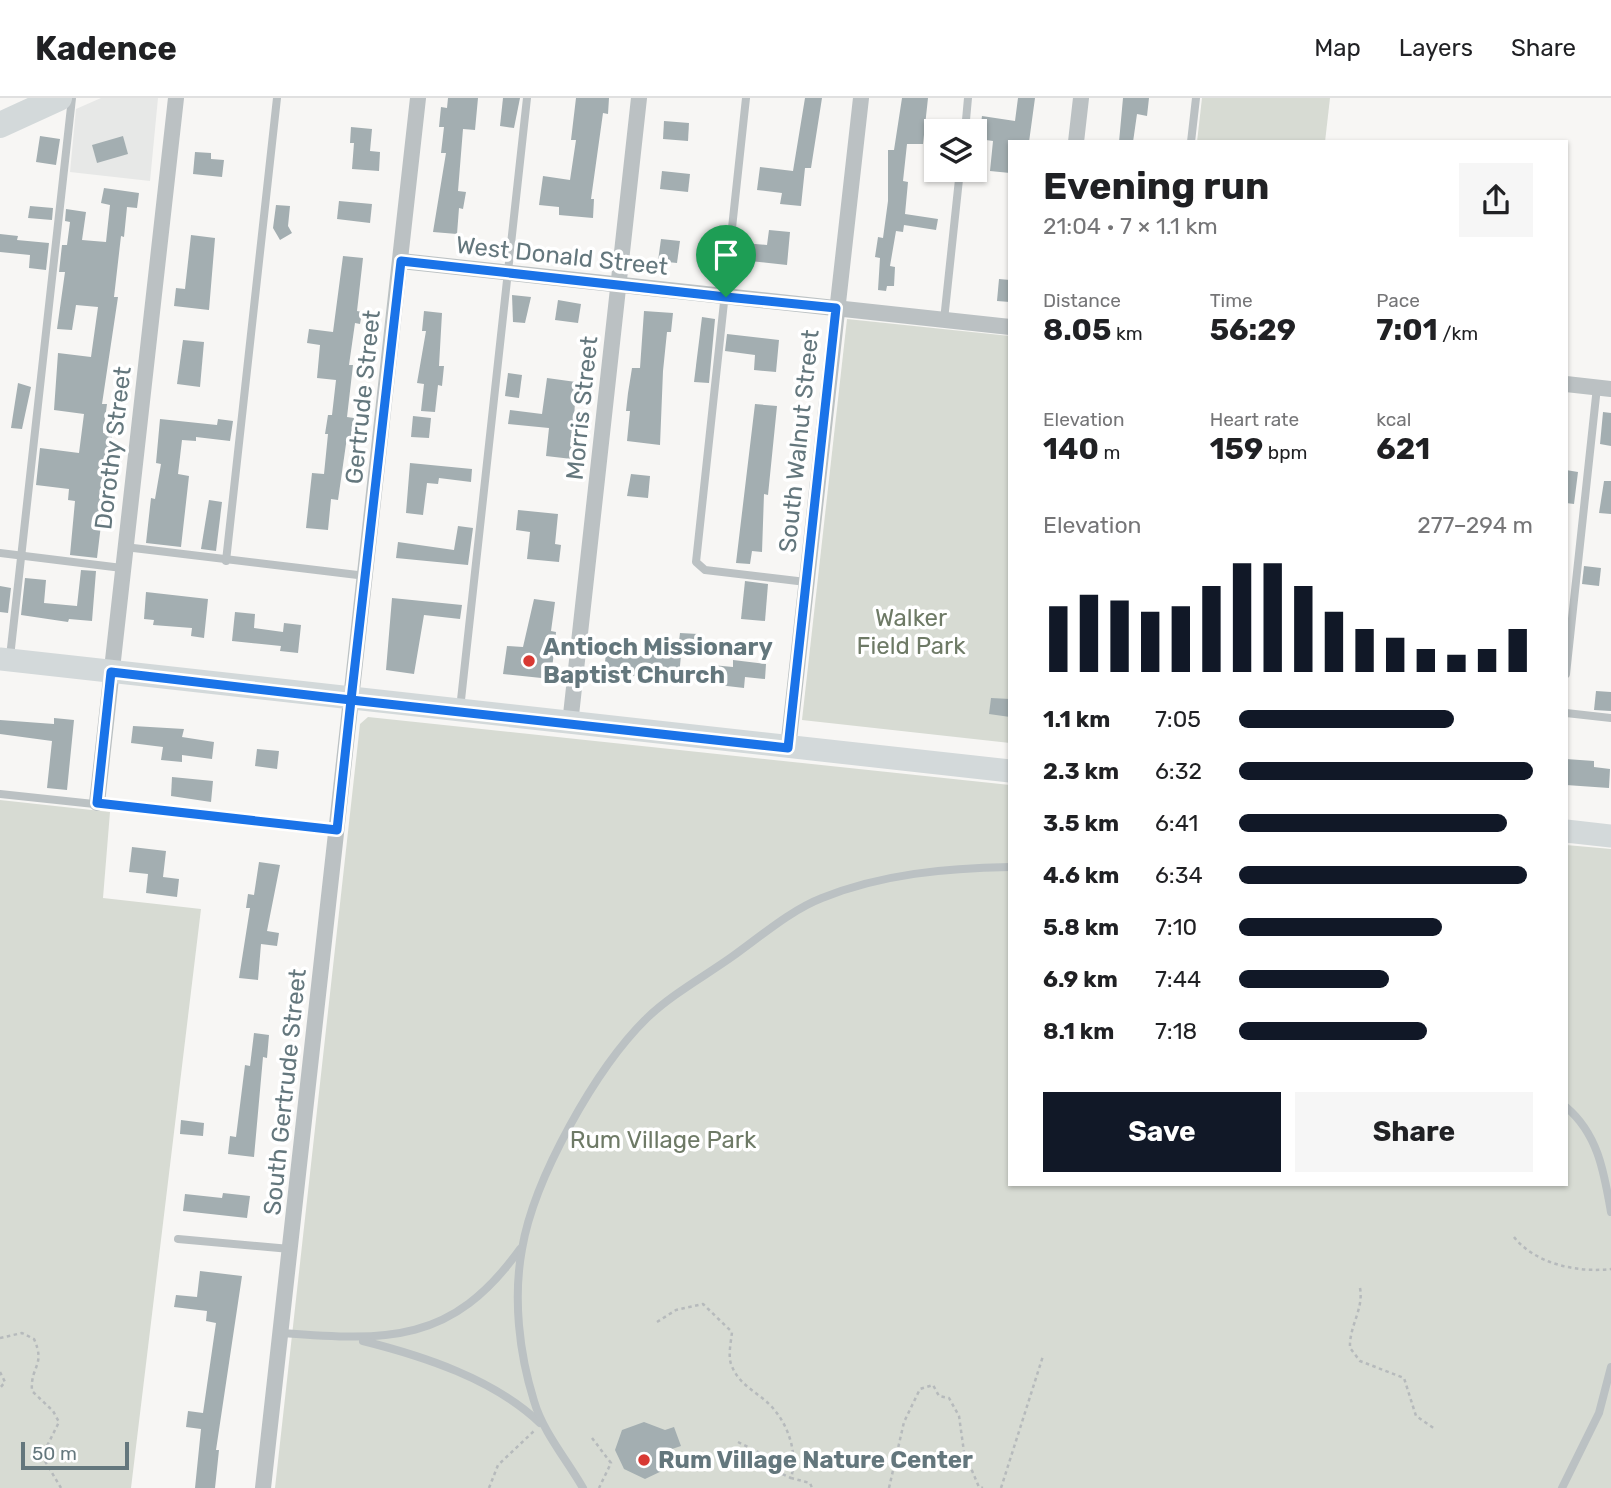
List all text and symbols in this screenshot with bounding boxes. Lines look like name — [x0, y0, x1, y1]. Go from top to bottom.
text: Kadence — [35, 29, 177, 68]
text: Map — [1314, 34, 1361, 62]
text: Layers — [1399, 34, 1473, 62]
text: Share — [1511, 34, 1576, 62]
map controls — [924, 119, 987, 182]
button: layers — [924, 119, 987, 182]
text: Evening run — [1043, 163, 1269, 209]
button: share — [1459, 163, 1533, 237]
text: 21:04 · 7 × 1.1 km — [1043, 212, 1218, 240]
pin — [696, 225, 756, 297]
street label: West Donald Street — [455, 231, 669, 281]
icon: arrive — [707, 236, 745, 274]
text: Distance — [1043, 289, 1121, 312]
text: Time — [1210, 289, 1253, 312]
text: Pace — [1376, 289, 1420, 312]
street label: Gertrude Street — [340, 309, 386, 485]
text: 8.05 — [1043, 312, 1111, 348]
text: 56:29 — [1210, 312, 1296, 348]
text: 7:01 — [1376, 312, 1438, 348]
text: km — [1111, 322, 1143, 345]
text: /km — [1438, 322, 1478, 345]
street label: South Walnut Street — [773, 328, 825, 554]
street label: Morris Street — [561, 335, 603, 481]
street label: Dorothy Street — [89, 365, 137, 531]
text: Elevation — [1043, 408, 1124, 431]
text: Heart rate — [1210, 408, 1299, 431]
text: kcal — [1376, 408, 1411, 431]
text: 140 — [1043, 431, 1099, 467]
text: 159 — [1210, 431, 1263, 467]
text: 621 — [1376, 431, 1430, 467]
text: m — [1099, 441, 1120, 464]
text: bpm — [1263, 441, 1307, 464]
text: Elevation — [1043, 511, 1142, 539]
text: 277–294 m — [1417, 511, 1533, 539]
park label: Walker Field Park — [856, 604, 966, 660]
place label: Antioch Missionary Baptist Church — [543, 633, 773, 689]
marker: Antioch Missionary Baptist Church — [521, 653, 537, 669]
text: 1.1 km — [1043, 705, 1110, 733]
text: 7:05 — [1155, 705, 1201, 733]
text: 2.3 km — [1043, 757, 1119, 785]
text: 6:32 — [1155, 757, 1202, 785]
text: 3.5 km — [1043, 809, 1119, 837]
text: 6:41 — [1155, 809, 1198, 837]
text: 4.6 km — [1043, 861, 1119, 889]
text: 6:34 — [1155, 861, 1203, 889]
text: 5.8 km — [1043, 913, 1119, 941]
text: 7:10 — [1155, 913, 1197, 941]
text: 6.9 km — [1043, 965, 1118, 993]
text: 7:44 — [1155, 965, 1201, 993]
street label: South Gertrude Street — [258, 967, 312, 1217]
text: 8.1 km — [1043, 1017, 1114, 1045]
text: 7:18 — [1155, 1017, 1197, 1045]
button: Save — [1043, 1092, 1281, 1172]
button: Share — [1295, 1092, 1533, 1172]
park label: Rum Village Park — [570, 1126, 757, 1154]
scale bar — [21, 1439, 130, 1471]
text: 50 m — [32, 1442, 77, 1465]
place label: Rum Village Nature Center — [658, 1446, 973, 1474]
marker: Rum Village Nature Center — [636, 1452, 652, 1468]

